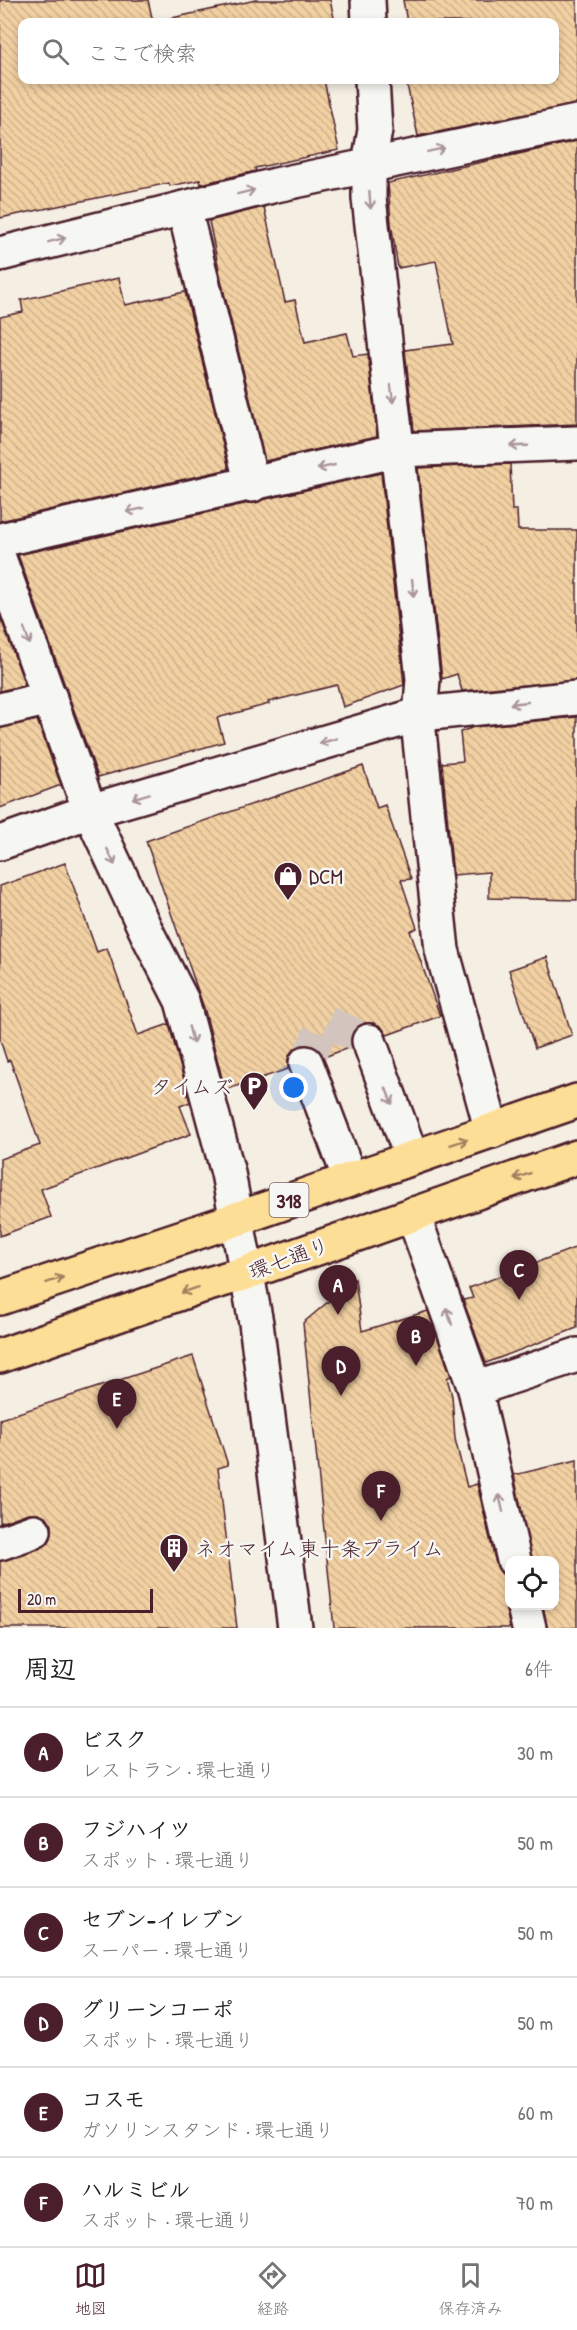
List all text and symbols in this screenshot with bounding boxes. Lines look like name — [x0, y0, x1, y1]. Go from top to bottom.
search box — [18, 18, 559, 84]
icon: search — [39, 35, 72, 68]
text: ここで検索 — [87, 38, 197, 68]
one-way arrow — [426, 144, 445, 155]
one-way arrow — [236, 186, 255, 198]
one-way arrow — [365, 190, 376, 210]
one-way arrow — [47, 234, 66, 245]
one-way arrow — [387, 384, 398, 403]
one-way arrow — [509, 440, 529, 451]
one-way arrow — [316, 462, 335, 474]
one-way arrow — [126, 505, 145, 517]
one-way arrow — [408, 577, 419, 597]
one-way arrow — [23, 626, 34, 645]
one-way arrow — [509, 698, 529, 709]
one-way arrow — [319, 736, 338, 747]
one-way arrow — [132, 791, 151, 802]
one-way arrow — [106, 848, 118, 866]
shop icon: DCM — [272, 860, 304, 902]
place label: DCM — [309, 862, 343, 891]
one-way arrow — [185, 1025, 197, 1044]
parking icon: タイムズ — [238, 1070, 270, 1112]
place label: タイムズ — [151, 1072, 233, 1101]
your location — [279, 1073, 308, 1102]
one-way arrow — [385, 1086, 396, 1105]
one-way arrow — [449, 1136, 468, 1147]
one-way arrow — [513, 1171, 532, 1182]
road number: 318 — [270, 1183, 308, 1217]
street label: 環七通り — [245, 1230, 333, 1286]
pin: C — [500, 1250, 538, 1300]
pin: A — [318, 1266, 358, 1315]
one-way arrow — [46, 1274, 65, 1285]
one-way arrow — [181, 1286, 200, 1297]
one-way arrow — [443, 1307, 454, 1326]
pin: B — [396, 1316, 436, 1366]
pin: D — [322, 1346, 360, 1396]
pin: E — [98, 1380, 136, 1429]
pin: F — [362, 1472, 400, 1521]
one-way arrow — [495, 1494, 506, 1514]
building icon: ネオマイム東十条プライム — [158, 1532, 190, 1574]
place label: ネオマイム東十条プライム — [195, 1534, 444, 1563]
map controls — [505, 1556, 559, 1610]
button: locate — [505, 1556, 559, 1610]
scale bar — [18, 1586, 153, 1614]
text: 20 m — [27, 1588, 56, 1610]
text: 周辺 — [24, 1651, 76, 1686]
text: 6件 — [525, 1655, 553, 1682]
text: ビスク — [81, 1724, 147, 1754]
text: A — [39, 1739, 48, 1766]
text: 30 m — [517, 1739, 553, 1766]
text: レストラン · 環七通り — [81, 1756, 276, 1783]
text: フジハイツ — [81, 1814, 191, 1844]
text: B — [38, 1829, 49, 1856]
text: 50 m — [517, 1829, 553, 1856]
text: スポット · 環七通り — [81, 1846, 254, 1873]
text: セブン-イレブン — [81, 1904, 244, 1934]
text: C — [38, 1919, 49, 1946]
text: 50 m — [517, 1919, 553, 1946]
text: スーパー · 環七通り — [81, 1936, 253, 1963]
text: グリーンコーポ — [81, 1994, 234, 2024]
text: D — [39, 2009, 48, 2036]
text: 50 m — [517, 2009, 553, 2036]
text: スポット · 環七通り — [81, 2026, 254, 2053]
text: コスモ — [81, 2084, 146, 2114]
text: E — [39, 2099, 48, 2126]
text: 60 m — [518, 2099, 553, 2126]
text: ガソリンスタンド · 環七通り — [81, 2116, 335, 2143]
text: ハルミビル — [81, 2174, 191, 2204]
text: F — [40, 2189, 47, 2216]
text: 70 m — [516, 2189, 553, 2216]
text: スポット · 環七通り — [81, 2206, 254, 2233]
tab: 地図 — [74, 2259, 107, 2319]
tab: 経路 — [256, 2259, 289, 2319]
tab: 保存済み — [438, 2259, 502, 2319]

